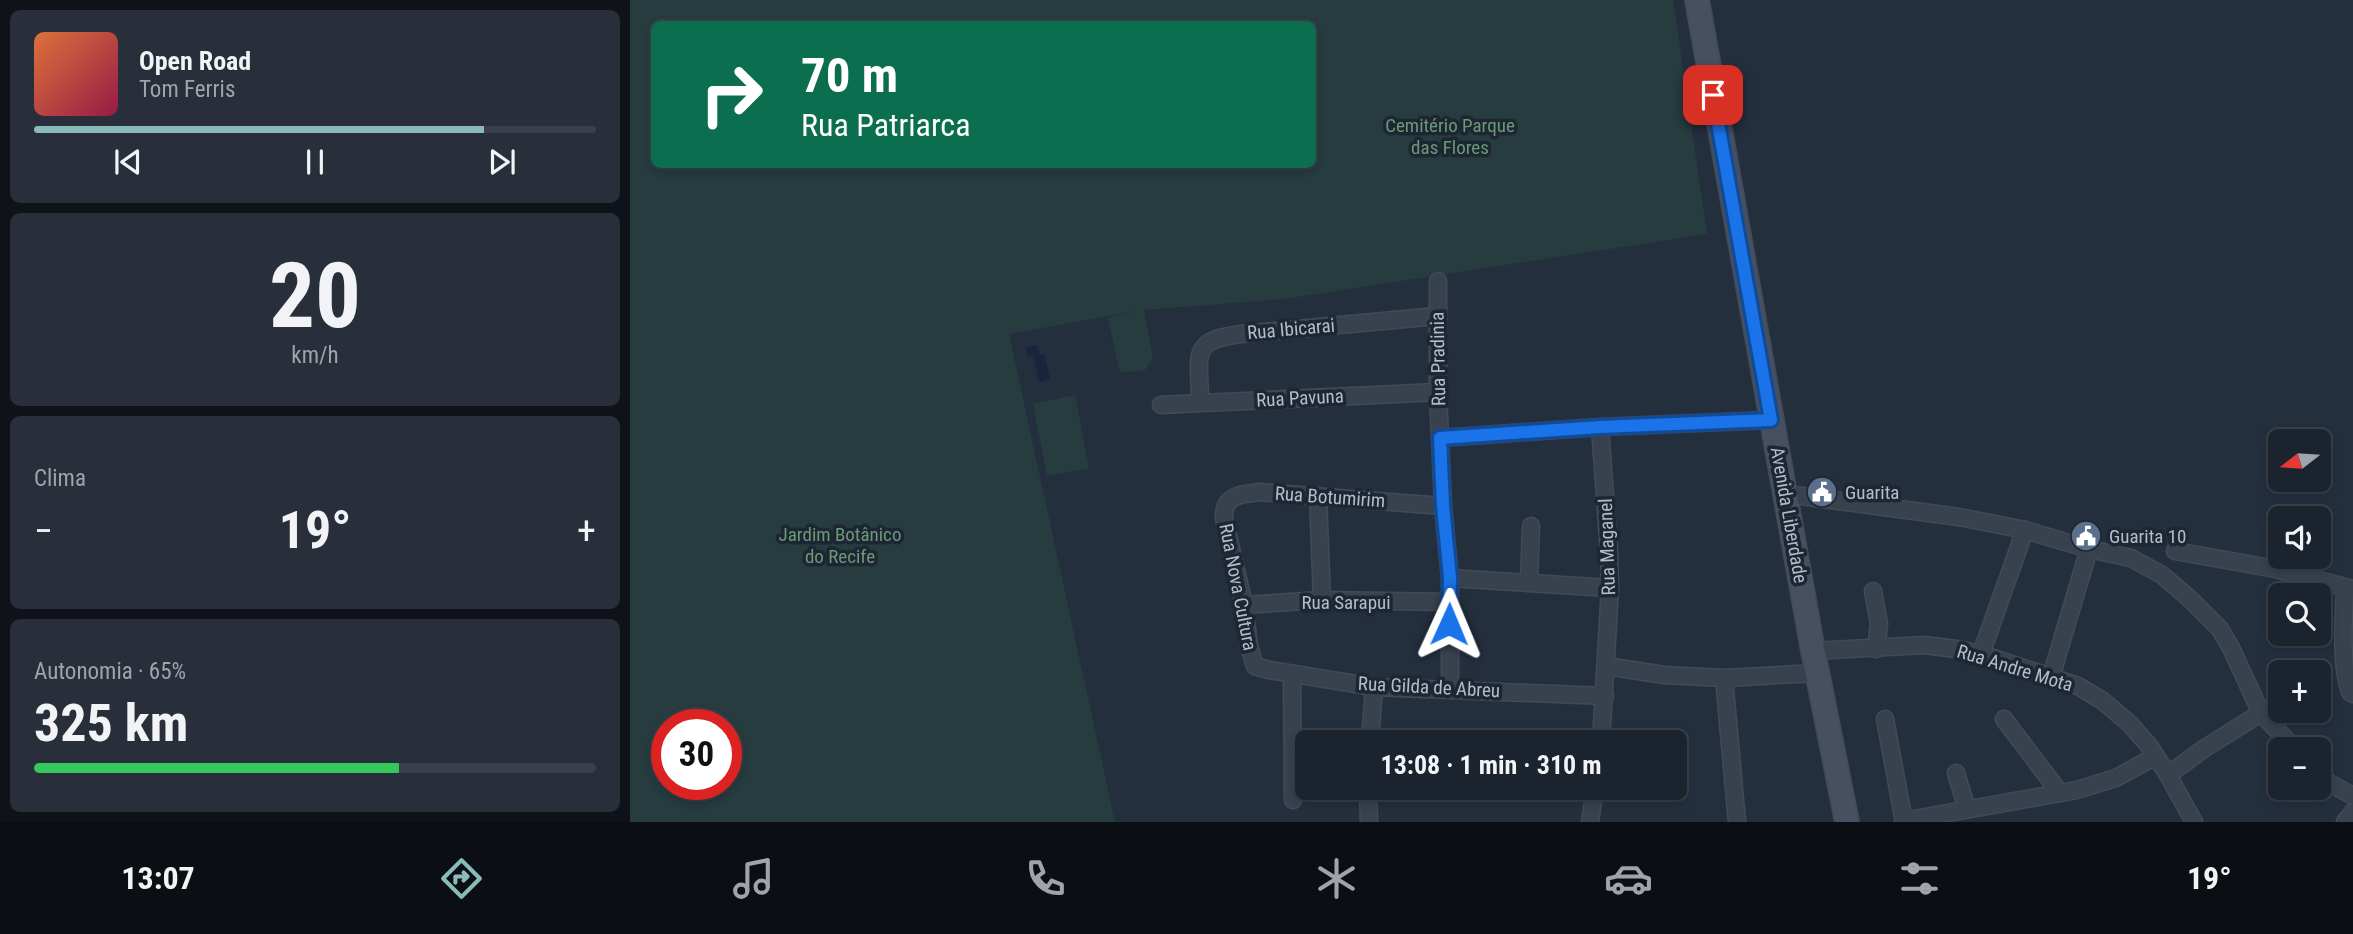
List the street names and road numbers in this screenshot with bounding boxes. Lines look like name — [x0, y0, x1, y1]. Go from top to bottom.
street label: Rua Pradinia — [1426, 312, 1450, 406]
street label: Rua Ibicarai — [1246, 314, 1336, 344]
street label: Rua Pavuna — [1256, 384, 1344, 412]
street label: Avenida Liberdade — [1766, 445, 1812, 585]
street label: Rua Botumirim — [1274, 482, 1386, 512]
street label: Rua Maganel — [1594, 498, 1620, 596]
street label: Rua Nova Cultura — [1214, 521, 1262, 653]
street label: Rua Sarapui — [1301, 591, 1391, 614]
street label: Rua Andre Mota — [1954, 639, 2076, 697]
street label: Rua Gilda de Abreu — [1357, 672, 1501, 702]

